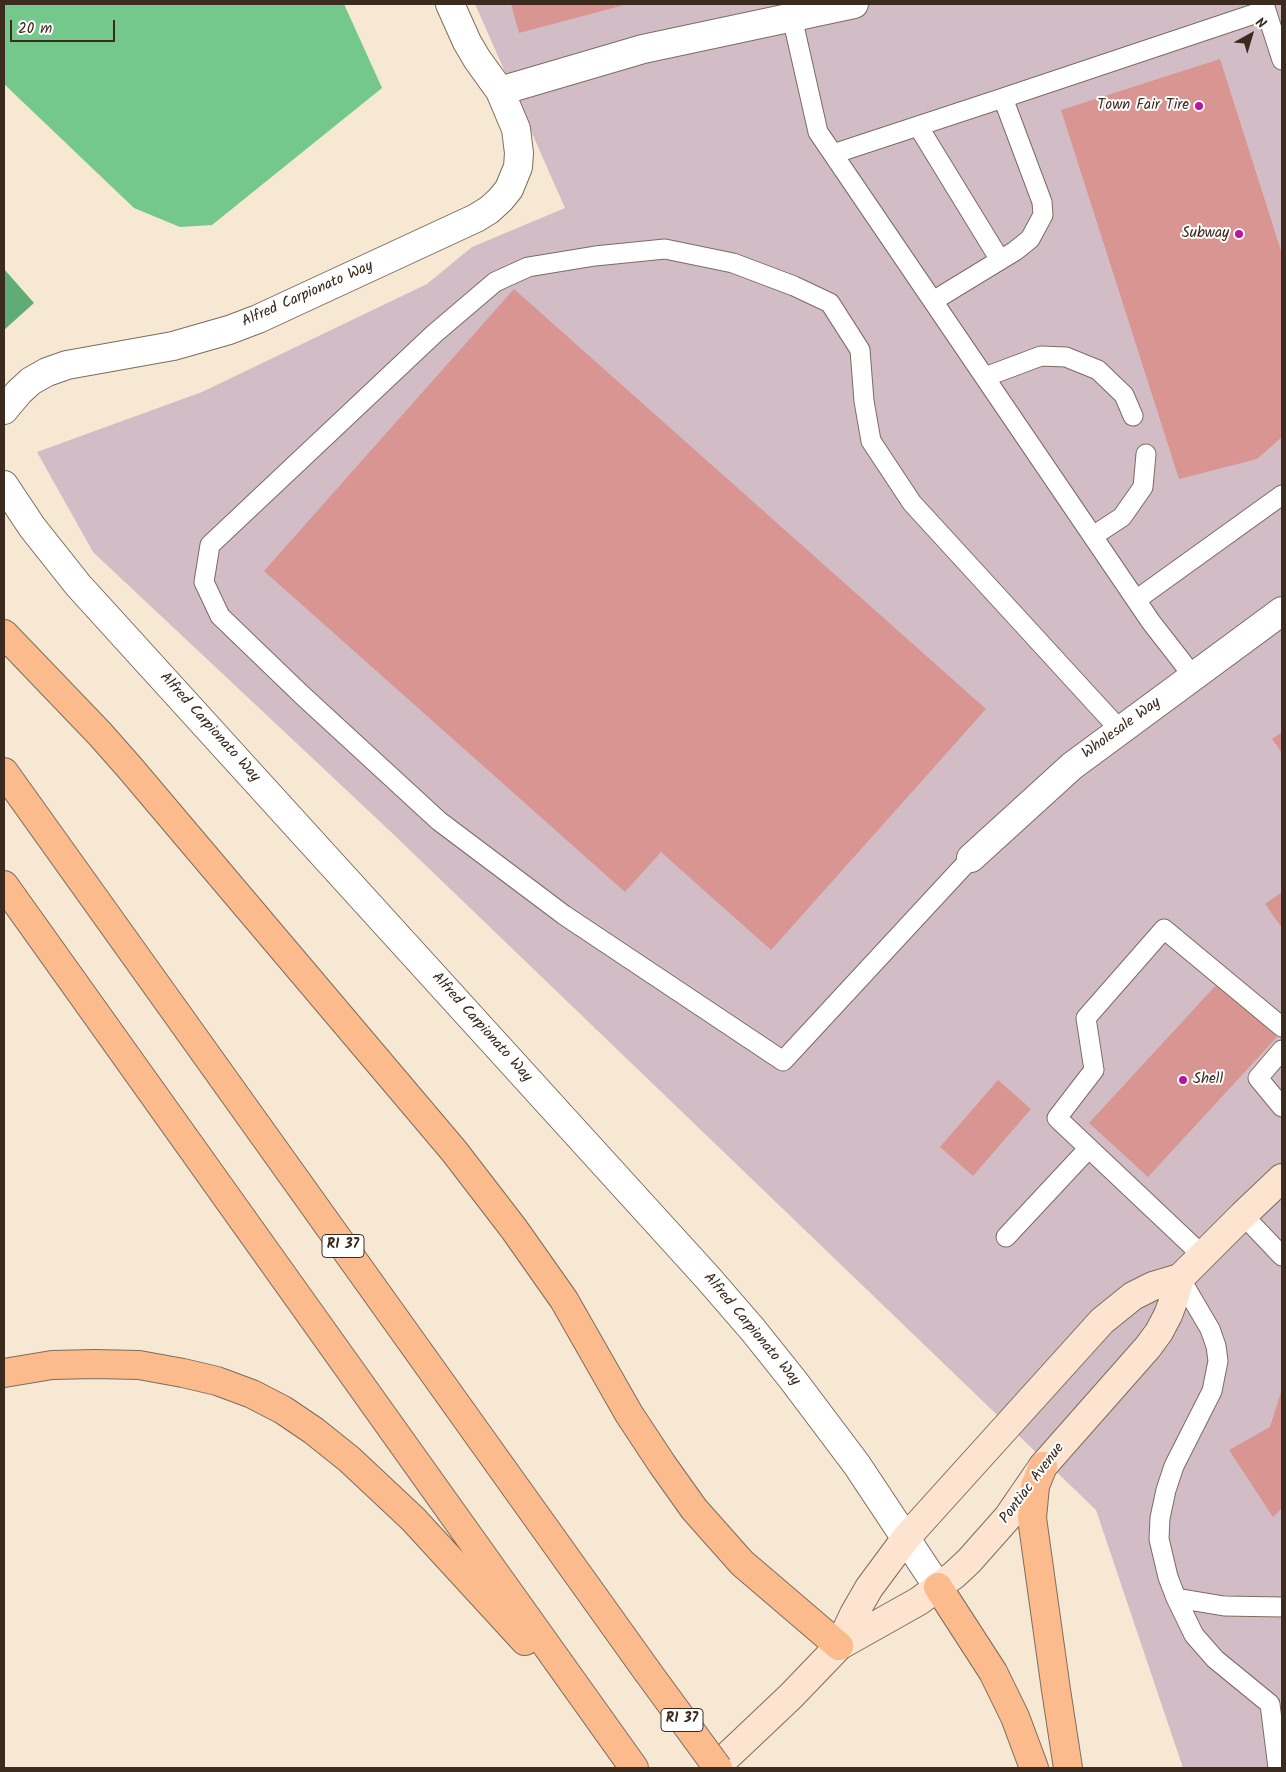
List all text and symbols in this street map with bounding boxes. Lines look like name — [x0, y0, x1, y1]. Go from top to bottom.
scale bar — [12, 10, 118, 42]
north arrow — [1226, 10, 1276, 60]
text: N — [1250, 12, 1271, 35]
text: 20 m — [18, 17, 52, 41]
place label: Town Fair Tire — [1097, 97, 1189, 115]
marker: Town Fair Tire — [1193, 100, 1205, 112]
place label: Subway — [1182, 225, 1229, 243]
marker: Subway — [1233, 228, 1245, 240]
street label: Alfred Carpionato Way — [240, 258, 376, 332]
street label: Alfred Carpionato Way — [155, 669, 263, 787]
street label: Wholesale Way — [1079, 694, 1165, 764]
street label: Alfred Carpionato Way — [427, 969, 535, 1087]
place label: Shell — [1193, 1071, 1223, 1089]
marker: Shell — [1177, 1074, 1189, 1086]
road number: RI 37 — [322, 1234, 364, 1258]
street label: Alfred Carpionato Way — [699, 1270, 803, 1390]
street label: Pontiac Avenue — [997, 1440, 1069, 1528]
road number: RI 37 — [661, 1708, 703, 1732]

